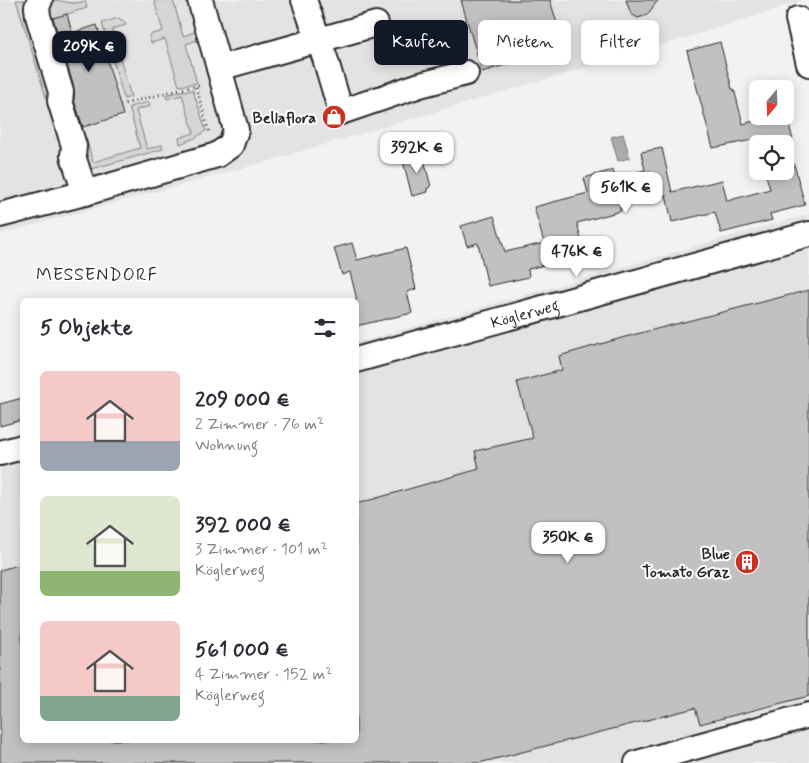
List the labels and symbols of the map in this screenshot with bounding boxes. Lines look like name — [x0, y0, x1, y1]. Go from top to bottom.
pin: 209K € — [48, 30, 130, 73]
north arrow — [749, 80, 794, 125]
shop icon: Bellaflora — [321, 104, 347, 130]
place label: Bellaflora — [253, 108, 316, 129]
pin: 392K € — [376, 132, 458, 174]
pin: 561K € — [585, 172, 667, 214]
pin: 476K € — [536, 236, 618, 278]
district label: MESSENDORF — [36, 263, 158, 287]
street label: Köglerweg — [488, 295, 562, 334]
pin: 350K € — [527, 522, 609, 564]
place label: Blue Tomato Graz — [642, 544, 730, 583]
building icon: Blue Tomato Graz — [734, 549, 760, 575]

